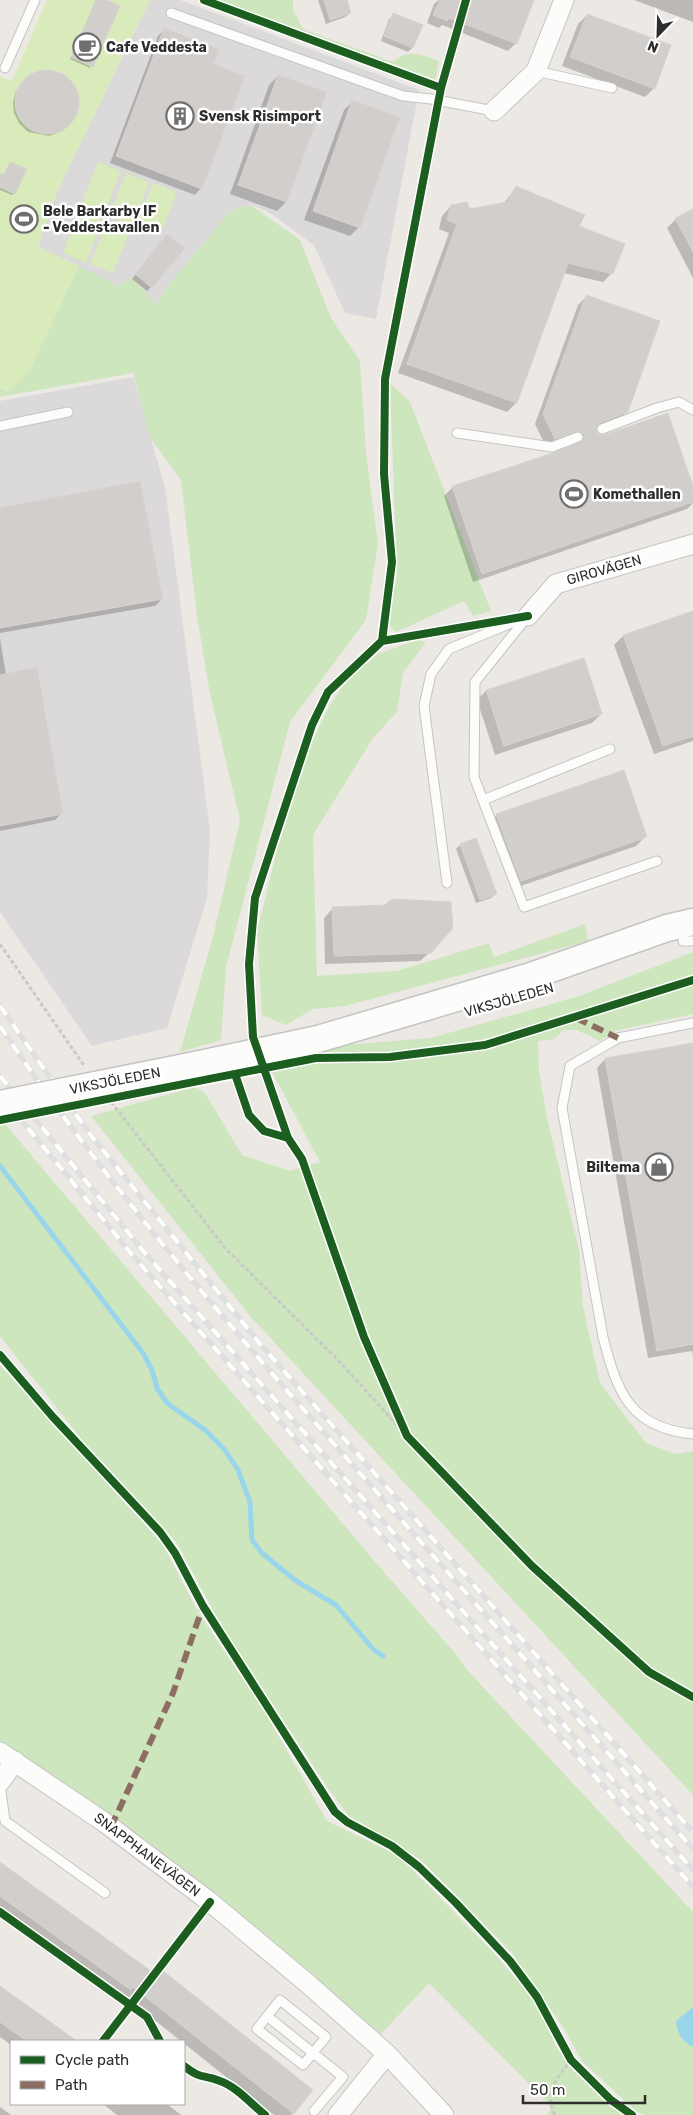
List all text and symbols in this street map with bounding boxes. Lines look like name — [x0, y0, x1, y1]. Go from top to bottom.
north arrow — [633, 10, 683, 60]
cafe icon: Cafe Veddesta — [72, 32, 102, 62]
text: N — [645, 37, 661, 56]
place label: Cafe Veddesta — [106, 39, 207, 56]
building icon: Svensk Risimport — [165, 101, 195, 131]
place label: Svensk Risimport — [199, 108, 321, 125]
place label: Bele Barkarby IF - Veddestavallen — [43, 203, 159, 236]
sports icon: Bele Barkarby IF - Veddestavallen — [9, 204, 39, 234]
sports icon: Komethallen — [559, 479, 589, 509]
place label: Komethallen — [593, 486, 681, 503]
street label: GIROVÄGEN — [565, 551, 643, 589]
street label: VIKSJÖLEDEN — [462, 979, 556, 1021]
street label: VIKSJÖLEDEN — [68, 1064, 162, 1098]
shop icon: Biltema — [644, 1152, 674, 1182]
place label: Biltema — [586, 1159, 640, 1176]
street label: SNAPPHANEVÄGEN — [90, 1809, 204, 1901]
legend — [10, 2040, 185, 2105]
text: Cycle path — [55, 2051, 129, 2069]
scale bar — [523, 2072, 646, 2104]
text: Path — [55, 2076, 88, 2094]
text: 50 m — [530, 2081, 565, 2099]

